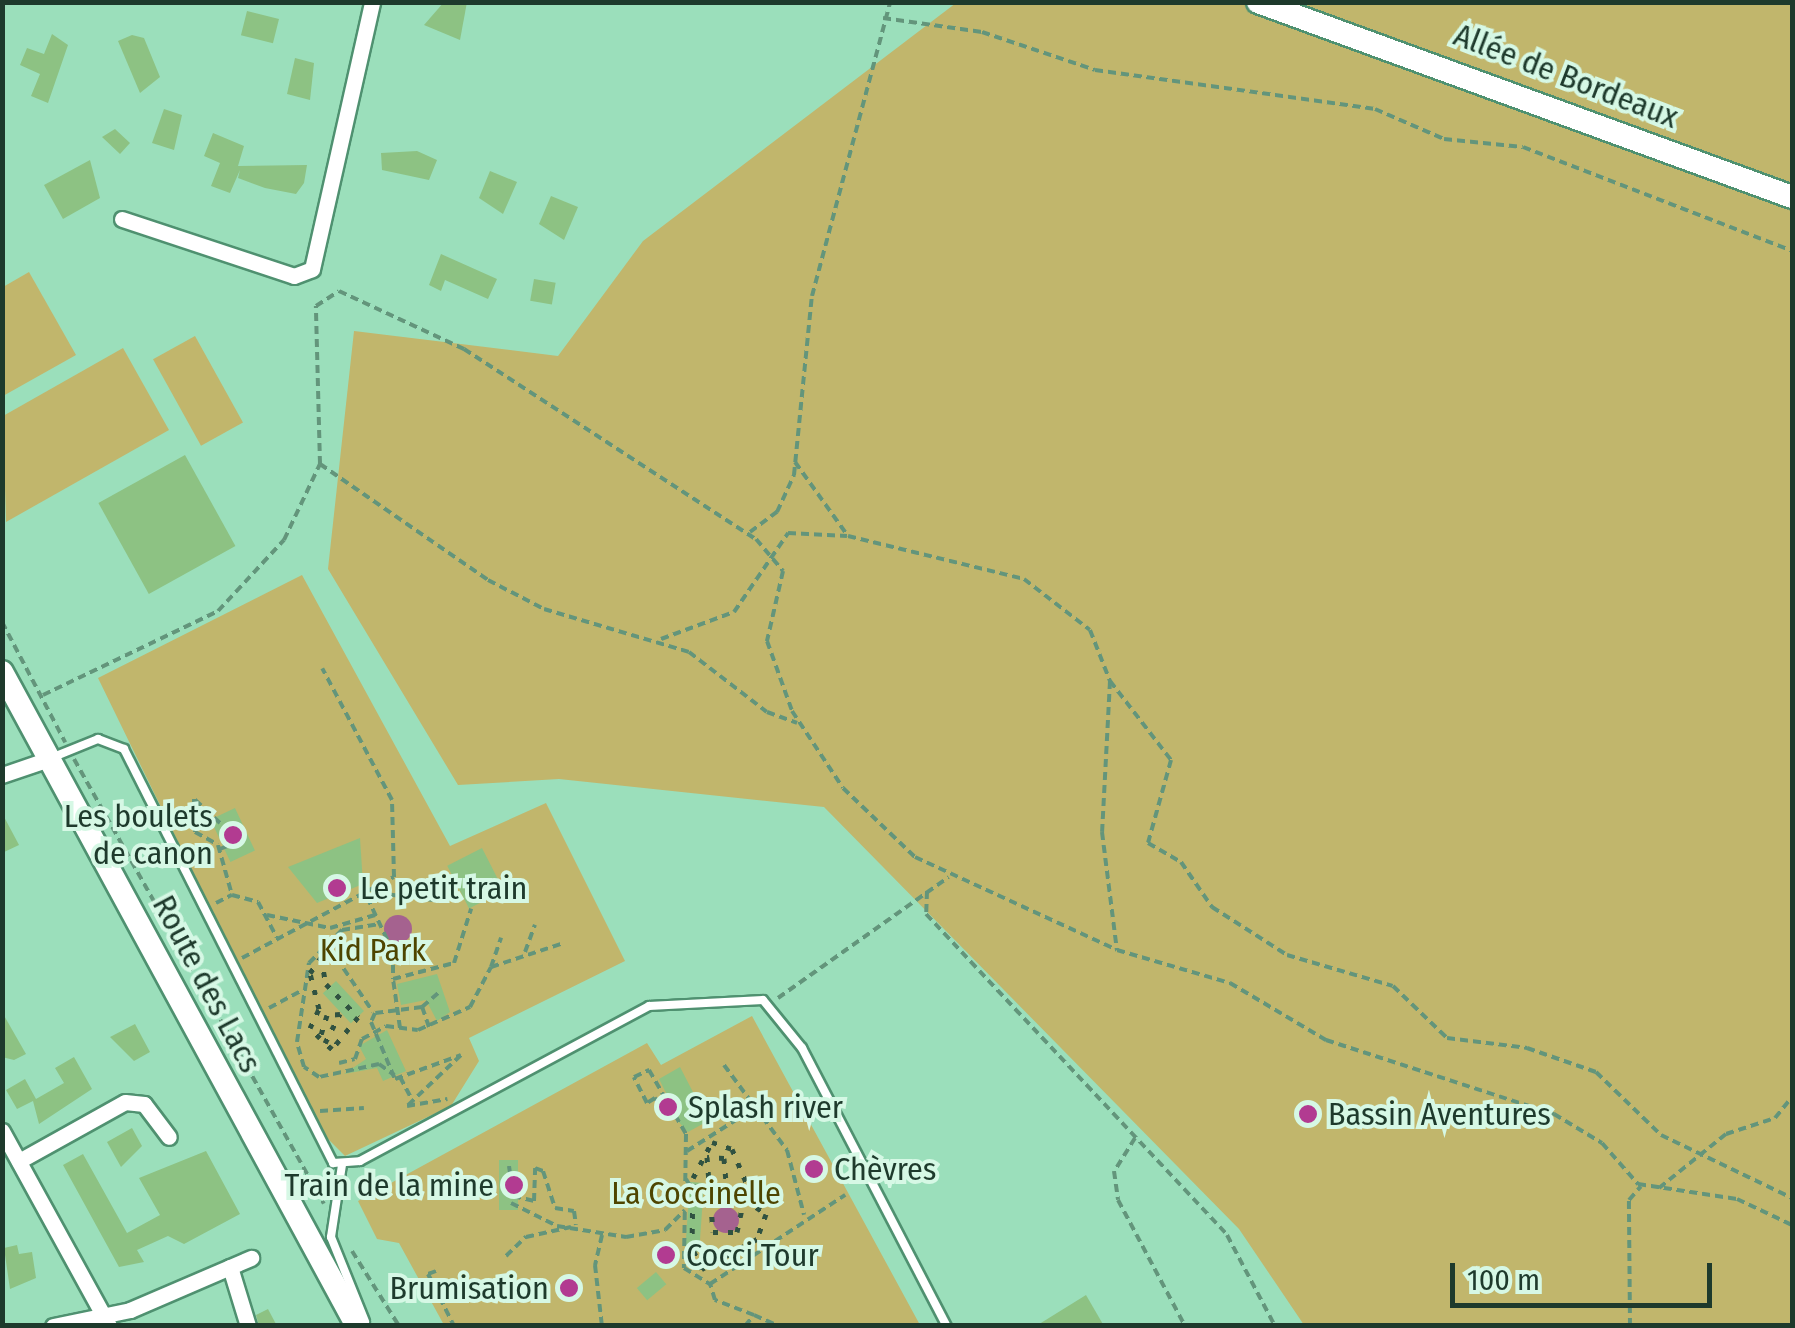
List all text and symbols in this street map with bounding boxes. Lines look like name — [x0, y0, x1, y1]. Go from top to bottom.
street label: Allée de Bordeaux — [1449, 16, 1683, 136]
place label: Les boulets de canon — [64, 798, 213, 873]
marker: Les boulets de canon — [222, 824, 244, 846]
place label: Le petit train — [360, 869, 527, 907]
marker: Le petit train — [324, 875, 350, 901]
street label: Route des Lacs — [144, 889, 270, 1079]
park label: Kid Park — [320, 931, 426, 969]
place label: Splash river — [688, 1088, 843, 1126]
place label: Bassin Aventures — [1328, 1095, 1551, 1133]
marker: Splash river — [657, 1096, 679, 1118]
marker: Bassin Aventures — [1297, 1103, 1319, 1125]
place label: Chèvres — [834, 1150, 936, 1188]
marker: Chèvres — [803, 1158, 825, 1180]
place label: Train de la mine — [285, 1166, 494, 1204]
marker: Train de la mine — [503, 1174, 525, 1196]
park label: La Coccinelle — [611, 1174, 781, 1212]
place label: Cocci Tour — [686, 1236, 819, 1274]
scale bar — [1455, 1243, 1718, 1305]
marker: Cocci Tour — [655, 1244, 677, 1266]
text: 100 m — [1467, 1262, 1540, 1298]
place label: Brumisation — [390, 1269, 549, 1307]
marker: Brumisation — [558, 1277, 580, 1299]

